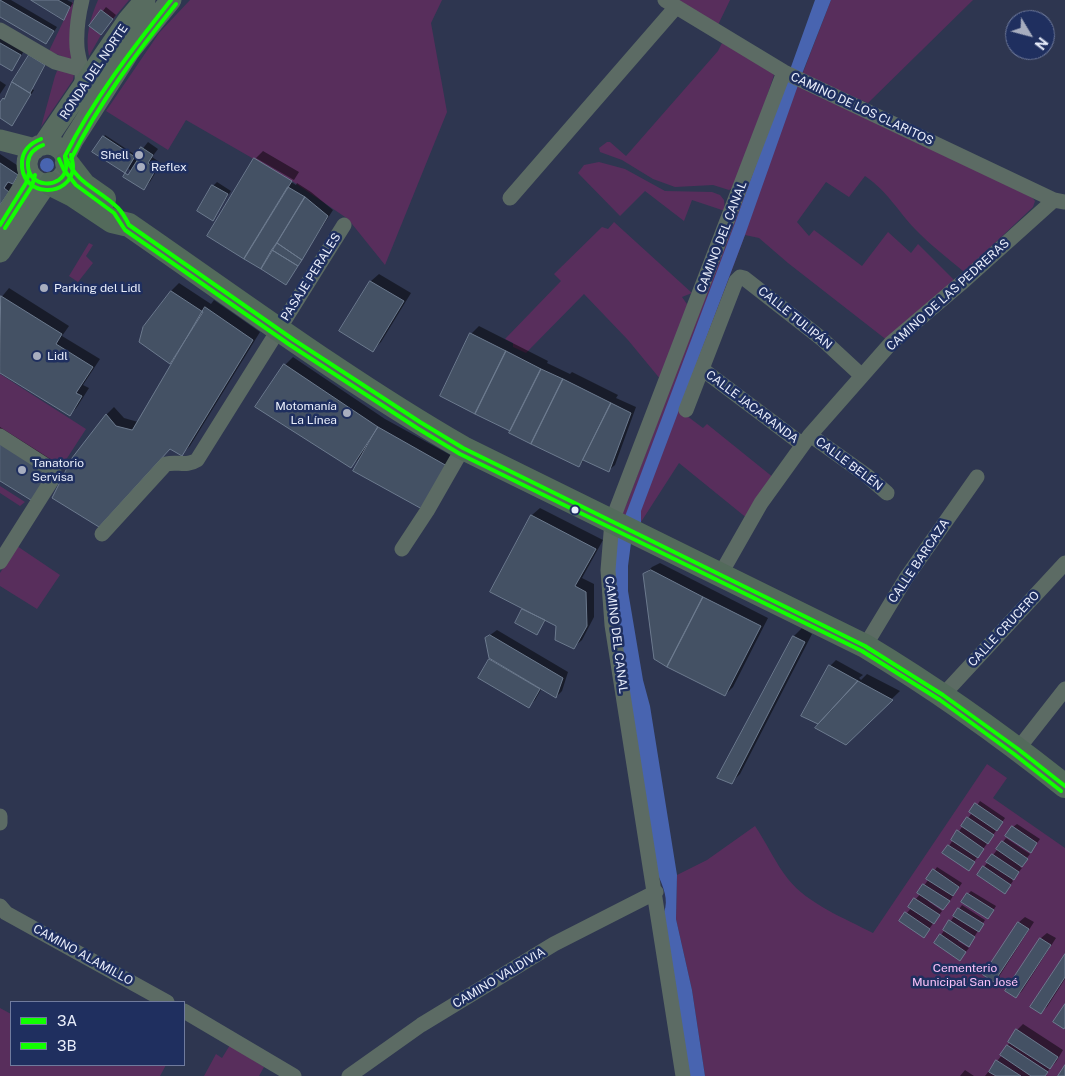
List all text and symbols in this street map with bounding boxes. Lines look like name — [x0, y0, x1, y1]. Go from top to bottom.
north arrow — [1005, 10, 1055, 60]
street label: RONDA DEL NORTE — [57, 22, 131, 122]
text: N — [1032, 34, 1051, 53]
street label: CAMINO DE LOS CLARITOS — [788, 70, 936, 148]
place label: Shell — [100, 148, 129, 162]
marker: Shell — [133, 149, 145, 161]
place label: Reflex — [151, 160, 187, 174]
marker: Reflex — [135, 161, 147, 173]
street label: CAMINO DEL CANAL — [694, 179, 750, 295]
street label: PASAJE PERALES — [278, 230, 344, 324]
street label: CAMINO DE LAS PEDRERAS — [884, 236, 1012, 354]
place label: Parking del Lidl — [54, 281, 141, 295]
marker: Parking del Lidl — [38, 282, 50, 294]
street label: CALLE TULIPÁN — [755, 284, 835, 352]
place label: Lidl — [47, 349, 68, 363]
marker: Lidl — [31, 350, 43, 362]
street label: CALLE JACARANDA — [703, 368, 801, 446]
place label: Motomanía La Línea — [275, 399, 337, 427]
marker: Motomanía La Línea — [341, 407, 353, 419]
street label: CALLE BELÉN — [813, 434, 885, 494]
place label: Tanatorio Servisa — [32, 456, 84, 484]
marker: Tanatorio Servisa — [16, 464, 28, 476]
unlabelled marker — [570, 505, 580, 515]
street label: CALLE BARCAZA — [886, 516, 952, 606]
street label: CAMINO DEL CANAL — [602, 575, 630, 695]
street label: CALLE CRUCERO — [965, 588, 1043, 670]
street label: CAMINO ALAMILLO — [31, 922, 135, 988]
street label: CAMINO VALDIVIA — [450, 945, 548, 1011]
park label: Cementerio Municipal San José — [912, 961, 1018, 989]
legend — [10, 1001, 185, 1066]
text: 3A — [57, 1012, 77, 1029]
text: 3B — [57, 1037, 77, 1054]

